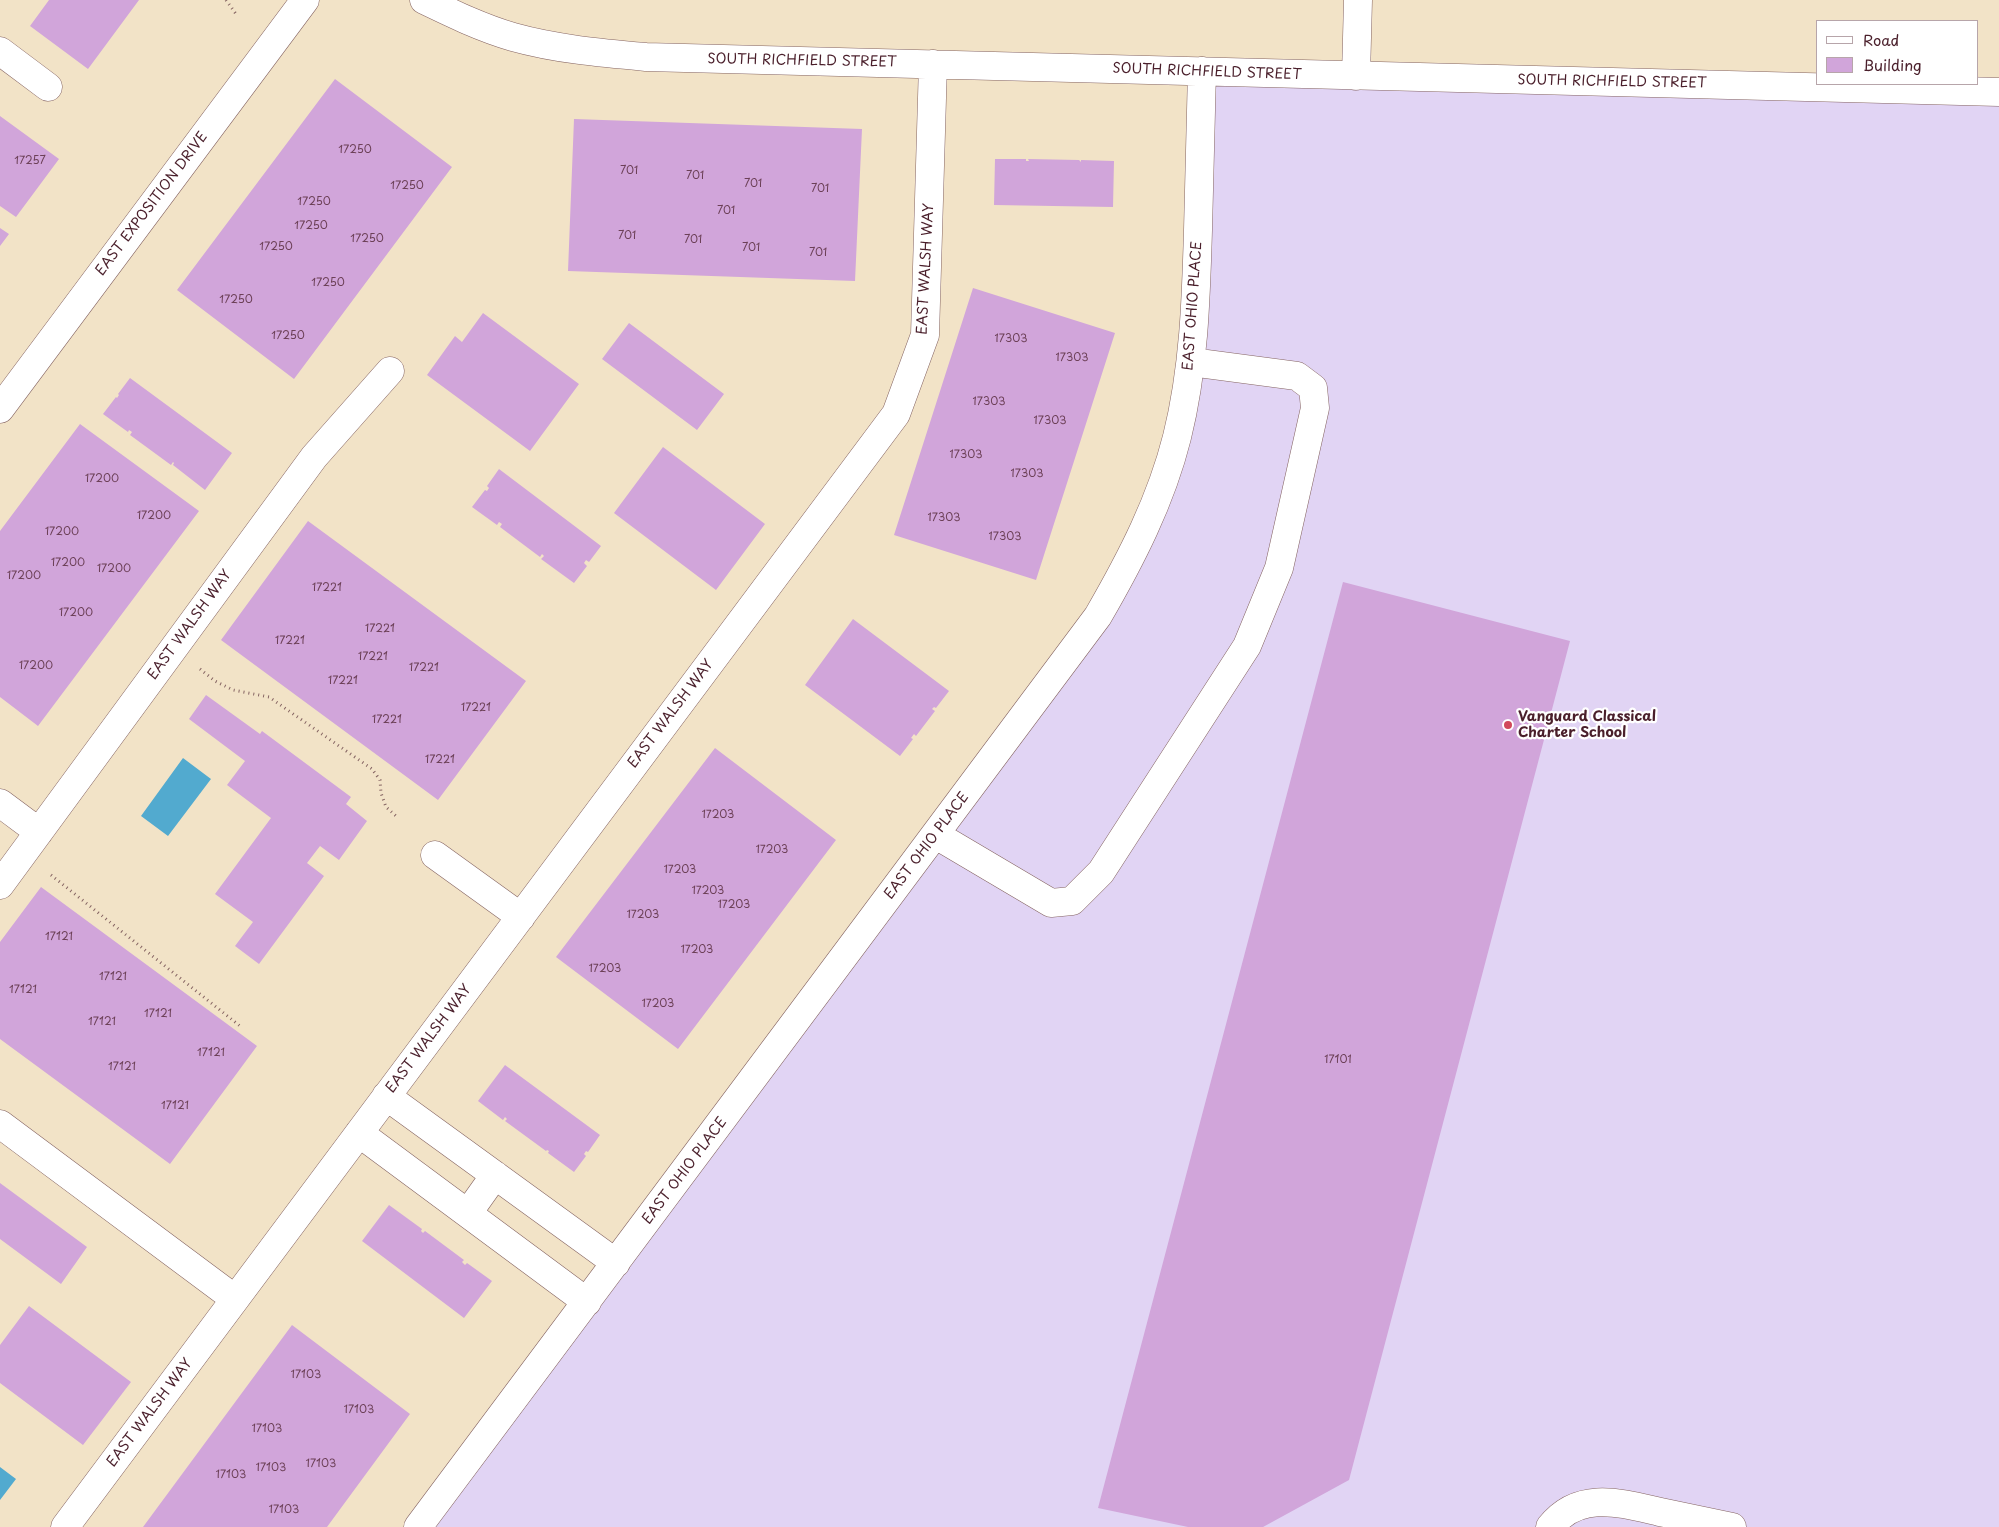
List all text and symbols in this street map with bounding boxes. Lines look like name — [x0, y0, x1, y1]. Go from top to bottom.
legend — [1816, 20, 1979, 85]
text: Road — [1863, 28, 1899, 51]
street label: SOUTH RICHFIELD STREET — [707, 51, 897, 71]
text: Building — [1863, 53, 1922, 76]
street label: SOUTH RICHFIELD STREET — [1112, 60, 1302, 84]
street label: SOUTH RICHFIELD STREET — [1517, 72, 1707, 92]
street label: EAST EXPOSITION DRIVE — [92, 129, 212, 279]
house number: 17250 — [338, 143, 372, 157]
house number: 17257 — [14, 154, 46, 168]
house number: 701 — [620, 164, 638, 178]
house number: 701 — [686, 169, 704, 183]
house number: 701 — [744, 177, 762, 191]
house number: 17250 — [390, 179, 424, 193]
house number: 701 — [811, 182, 829, 196]
house number: 17250 — [297, 195, 331, 209]
street label: EAST WALSH WAY — [914, 203, 938, 335]
house number: 701 — [717, 204, 735, 218]
house number: 17250 — [294, 219, 328, 233]
house number: 701 — [618, 229, 636, 243]
house number: 17250 — [350, 232, 384, 246]
house number: 701 — [684, 233, 702, 247]
house number: 17250 — [259, 240, 293, 254]
house number: 701 — [742, 241, 760, 255]
street label: EAST OHIO PLACE — [1180, 241, 1206, 371]
house number: 701 — [809, 246, 827, 260]
house number: 17250 — [311, 276, 345, 290]
house number: 17250 — [219, 293, 253, 307]
house number: 17250 — [271, 329, 305, 343]
house number: 17303 — [995, 332, 1027, 346]
house number: 17303 — [1056, 351, 1088, 365]
house number: 17303 — [973, 395, 1005, 409]
house number: 17303 — [1034, 414, 1066, 428]
house number: 17303 — [950, 448, 982, 462]
house number: 17303 — [1011, 467, 1043, 481]
house number: 17200 — [85, 472, 119, 486]
house number: 17200 — [137, 509, 171, 523]
house number: 17303 — [928, 511, 960, 525]
house number: 17200 — [45, 525, 79, 539]
house number: 17303 — [989, 530, 1021, 544]
house number: 17200 — [51, 556, 85, 570]
house number: 17200 — [97, 562, 131, 576]
street label: EAST WALSH WAY — [145, 567, 235, 683]
house number: 17200 — [7, 569, 41, 583]
house number: 17221 — [312, 581, 342, 595]
house number: 17200 — [59, 606, 93, 620]
house number: 17221 — [365, 622, 395, 636]
house number: 17221 — [275, 634, 305, 648]
house number: 17221 — [358, 650, 388, 664]
street label: EAST WALSH WAY — [625, 656, 717, 772]
house number: 17200 — [19, 659, 53, 673]
house number: 17221 — [409, 661, 439, 675]
house number: 17221 — [328, 674, 358, 688]
house number: 17221 — [461, 701, 491, 715]
place label: Vanguard Classical Charter School — [1518, 709, 1656, 742]
house number: 17221 — [372, 713, 402, 727]
marker: Vanguard Classical Charter School — [1502, 719, 1514, 731]
house number: 17221 — [425, 753, 455, 767]
street label: EAST OHIO PLACE — [881, 789, 973, 903]
house number: 17203 — [702, 808, 734, 822]
house number: 17203 — [756, 843, 788, 857]
house number: 17203 — [664, 863, 696, 877]
house number: 17203 — [692, 884, 724, 898]
house number: 17203 — [718, 898, 750, 912]
house number: 17203 — [627, 908, 659, 922]
house number: 17121 — [45, 930, 73, 944]
house number: 17203 — [681, 943, 713, 957]
house number: 17203 — [589, 962, 621, 976]
house number: 17121 — [99, 970, 127, 984]
street label: EAST WALSH WAY — [383, 981, 475, 1097]
house number: 17121 — [9, 983, 37, 997]
house number: 17203 — [642, 997, 674, 1011]
house number: 17121 — [144, 1007, 172, 1021]
house number: 17121 — [88, 1015, 116, 1029]
house number: 17121 — [197, 1046, 225, 1060]
house number: 17101 — [1324, 1053, 1352, 1067]
house number: 17121 — [108, 1060, 136, 1074]
house number: 17121 — [161, 1099, 189, 1113]
street label: EAST OHIO PLACE — [639, 1114, 731, 1228]
street label: EAST WALSH WAY — [104, 1355, 196, 1471]
house number: 17103 — [291, 1368, 321, 1382]
house number: 17103 — [344, 1403, 374, 1417]
house number: 17103 — [252, 1422, 282, 1436]
house number: 17103 — [306, 1457, 336, 1471]
house number: 17103 — [256, 1461, 286, 1475]
house number: 17103 — [216, 1468, 246, 1482]
house number: 17103 — [269, 1503, 299, 1517]

